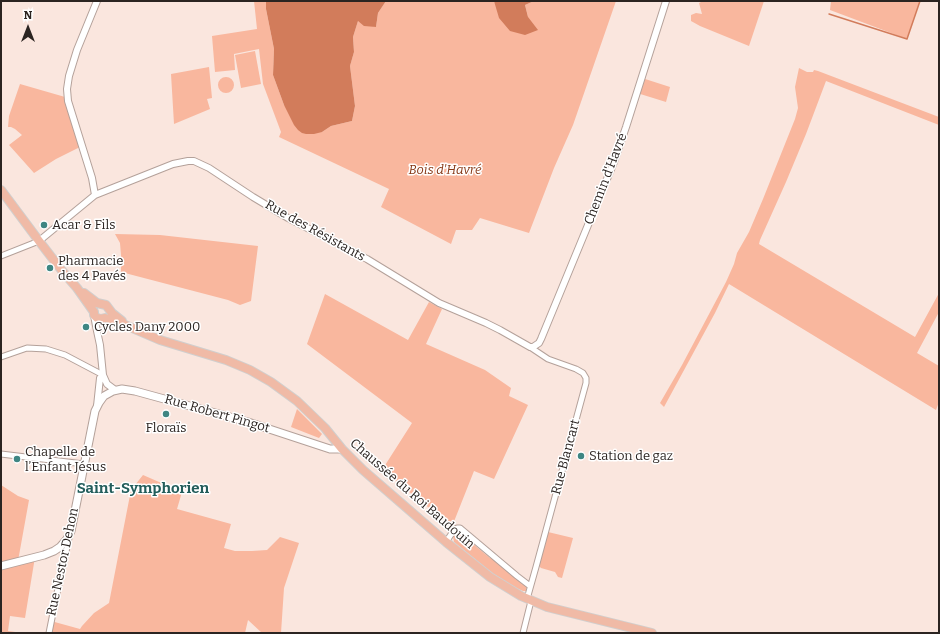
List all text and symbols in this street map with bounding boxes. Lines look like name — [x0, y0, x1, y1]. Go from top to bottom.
north arrow — [8, 8, 48, 48]
text: N — [24, 9, 32, 22]
street label: Chemin d'Havré — [581, 131, 631, 227]
park label: Bois d'Havré — [409, 162, 481, 178]
street label: Rue des Résistants — [262, 197, 368, 265]
place label: Acar & Fils — [52, 217, 115, 233]
marker: Acar & Fils — [39, 220, 49, 230]
place label: Pharmacie des 4 Pavés — [58, 253, 126, 284]
marker: Pharmacie des 4 Pavés — [45, 263, 55, 273]
place label: Cycles Dany 2000 — [94, 319, 200, 335]
marker: Cycles Dany 2000 — [81, 322, 91, 332]
street label: Rue Robert Pingot — [163, 392, 271, 436]
marker: Floraïs — [161, 409, 171, 419]
street label: Rue Blancart — [548, 418, 584, 496]
place label: Floraïs — [146, 420, 186, 436]
street label: Chaussée du Roi Baudouin — [347, 436, 477, 552]
place label: Chapelle de l’Enfant Jésus — [25, 444, 106, 475]
place label: Station de gaz — [589, 448, 673, 464]
marker: Station de gaz — [576, 451, 586, 461]
marker: Chapelle de l’Enfant Jésus — [12, 454, 22, 464]
district label: Saint-Symphorien — [77, 480, 209, 498]
street label: Rue Nestor Dehon — [44, 507, 82, 617]

